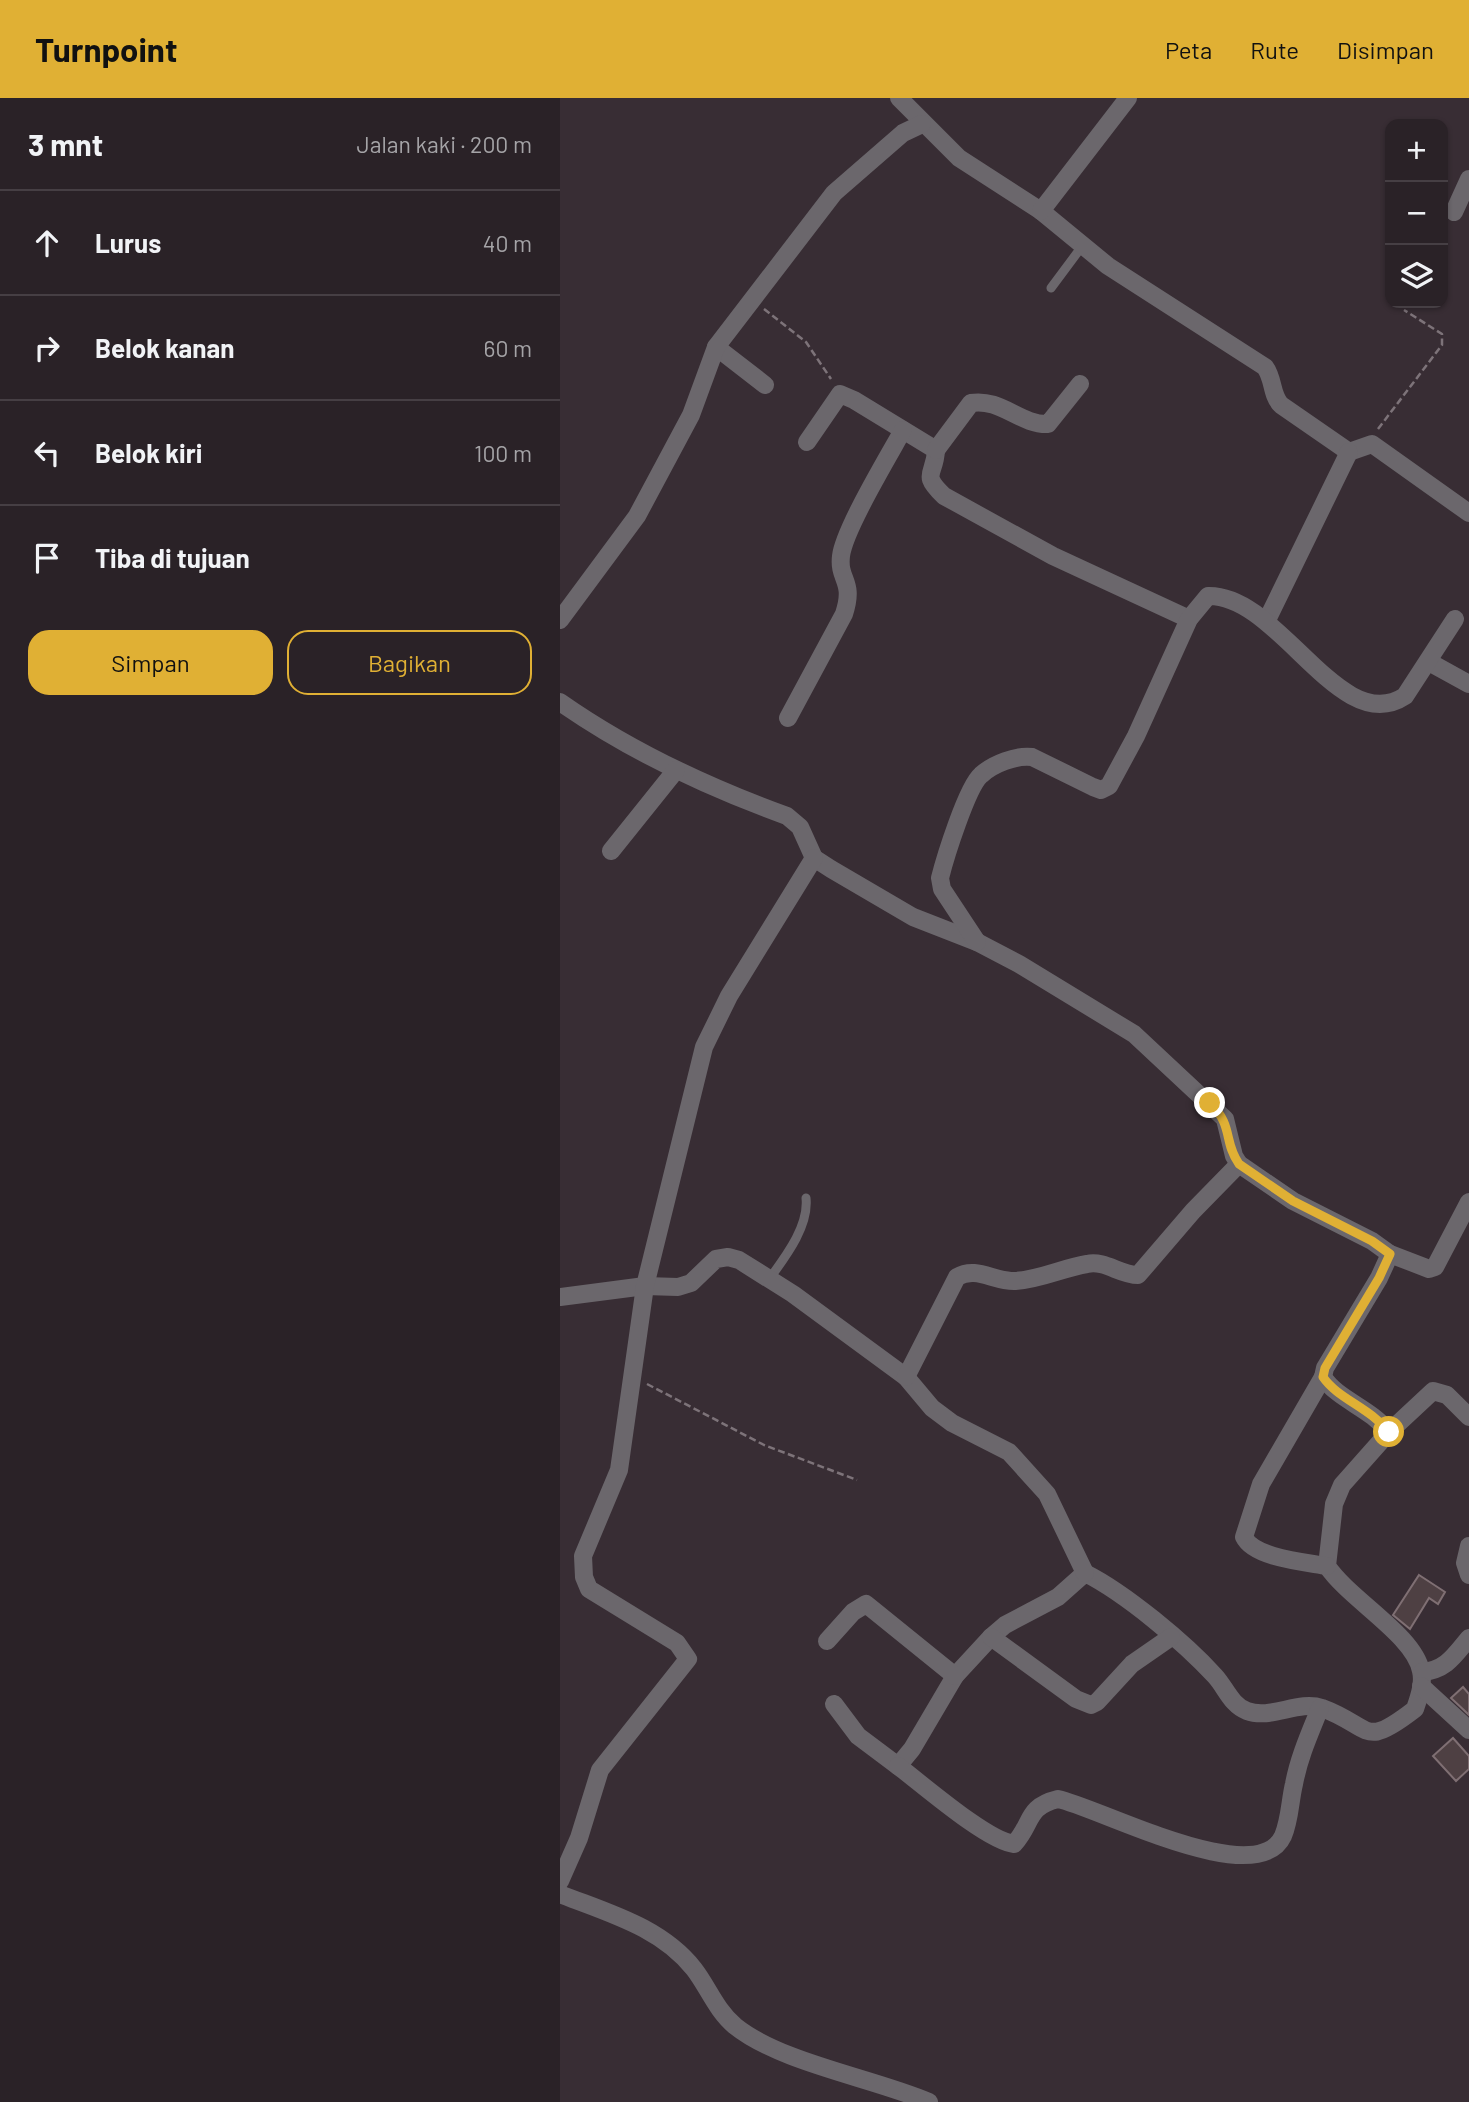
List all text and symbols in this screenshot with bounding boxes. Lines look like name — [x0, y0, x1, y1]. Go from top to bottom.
text: Turnpoint — [35, 29, 177, 69]
text: Peta — [1165, 35, 1212, 64]
text: Rute — [1250, 35, 1299, 64]
text: Disimpan — [1337, 35, 1434, 64]
map controls — [1385, 119, 1448, 308]
button: + — [1385, 119, 1448, 182]
text: 3 mnt — [28, 126, 103, 162]
text: Jalan kaki · 200 m — [357, 130, 532, 158]
button: − — [1385, 182, 1448, 245]
icon: ahead — [28, 224, 66, 262]
text: Lurus — [95, 227, 161, 258]
text: 40 m — [483, 229, 532, 257]
button: layers — [1385, 245, 1448, 308]
icon: right — [28, 329, 66, 367]
text: Belok kanan — [95, 332, 234, 363]
text: 60 m — [484, 334, 532, 362]
icon: left — [28, 434, 66, 472]
text: Belok kiri — [95, 437, 202, 468]
text: 100 m — [474, 439, 532, 467]
icon: arrive — [28, 539, 66, 577]
text: Tiba di tujuan — [95, 542, 250, 573]
button: Simpan — [28, 630, 273, 695]
button: Bagikan — [287, 630, 532, 695]
route end — [1194, 1087, 1225, 1118]
route start — [1373, 1416, 1404, 1447]

